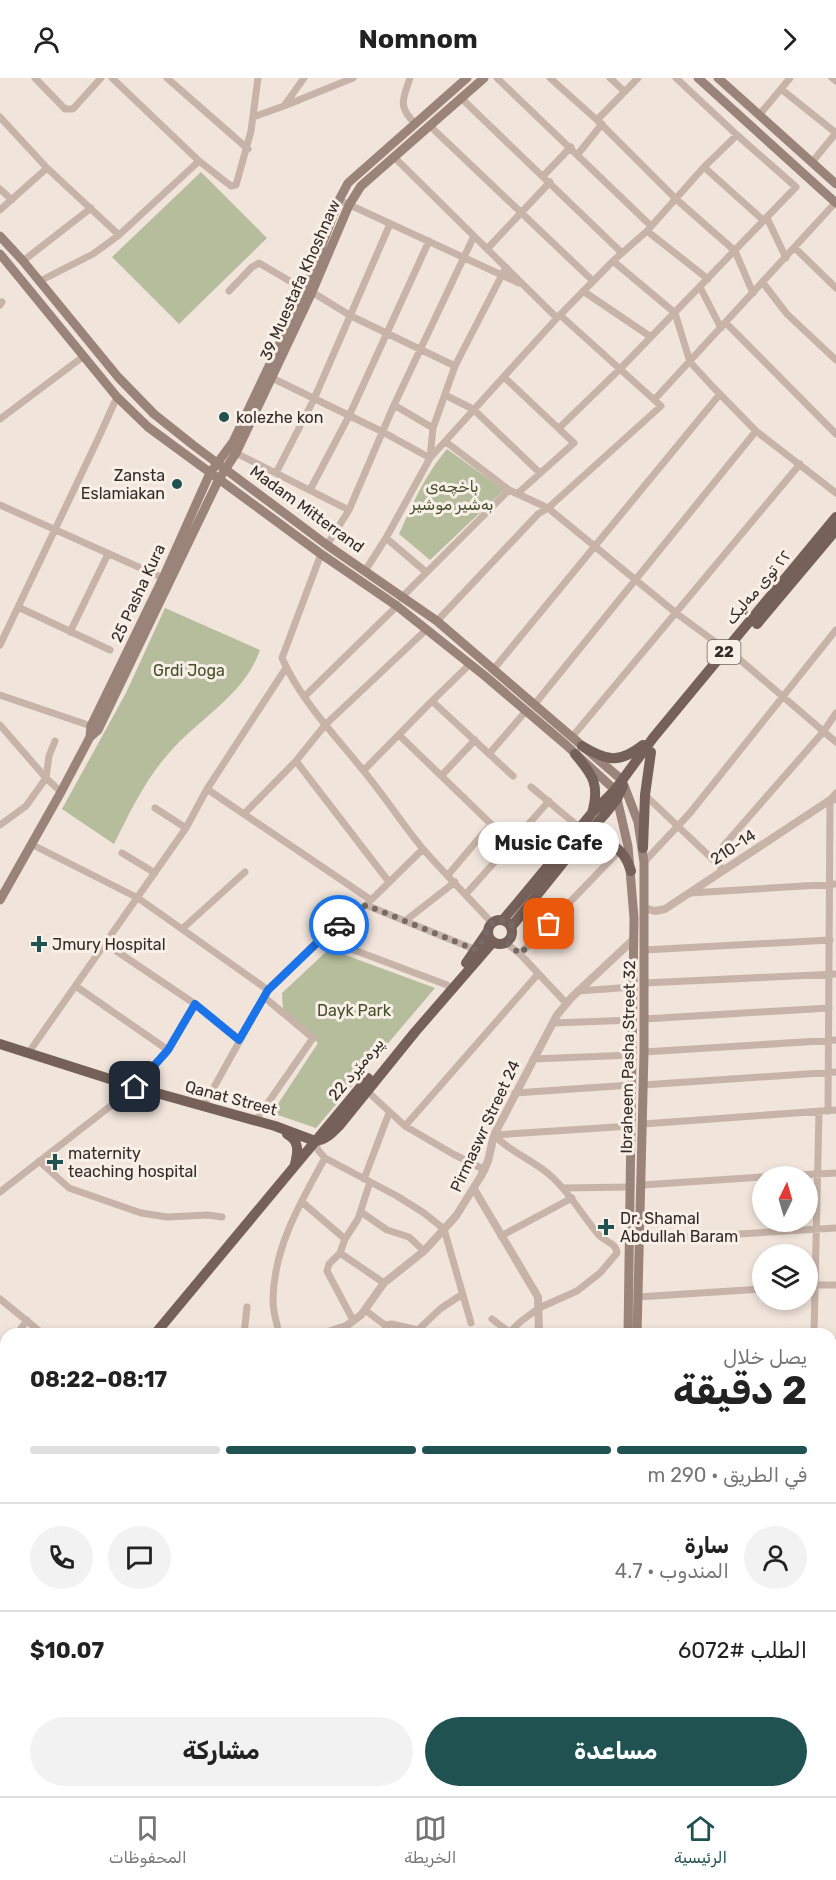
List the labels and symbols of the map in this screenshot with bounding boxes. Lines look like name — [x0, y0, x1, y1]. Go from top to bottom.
street label: 39 Muestafa Khoshnaw — [256, 196, 344, 363]
place label: kolezhe kon — [236, 408, 323, 427]
marker: kolezhe kon — [217, 410, 231, 424]
street label: Madam Mitterrand — [246, 461, 368, 557]
place label: Zansta Eslamiakan — [81, 466, 165, 503]
marker: Zansta Eslamiakan — [170, 477, 184, 491]
park label: باخچەی بەشیر موشیر — [409, 477, 494, 515]
street label: 25 Pasha Kura — [107, 541, 169, 645]
street label: ٢٢ توی مەلیک — [721, 546, 796, 629]
road number: 22 — [708, 640, 740, 664]
park label: Grdi Joga — [153, 661, 225, 680]
callout: Music Cafe — [478, 822, 620, 864]
street label: 210-14 — [707, 825, 759, 869]
courier — [309, 895, 369, 955]
pin — [523, 898, 574, 949]
marker: Jmury Hospital — [30, 935, 48, 953]
place label: Jmury Hospital — [52, 935, 166, 954]
street label: Ibraheem Pasha Street 32 — [617, 960, 639, 1154]
park label: Dayk Park — [317, 1001, 392, 1020]
street label: 22 پیرەمێرد — [324, 1034, 389, 1105]
street label: Pirmaswr Street 24 — [446, 1057, 524, 1195]
pin — [109, 1061, 160, 1112]
street label: Qanat Street — [183, 1077, 279, 1119]
place label: maternity teaching hospital — [68, 1144, 197, 1181]
marker: maternity teaching hospital — [46, 1153, 64, 1171]
north arrow — [752, 1166, 818, 1232]
place label: Dr. Shamal Abdullah Baram — [620, 1209, 738, 1246]
marker: Dr. Shamal Abdullah Baram — [597, 1218, 615, 1236]

